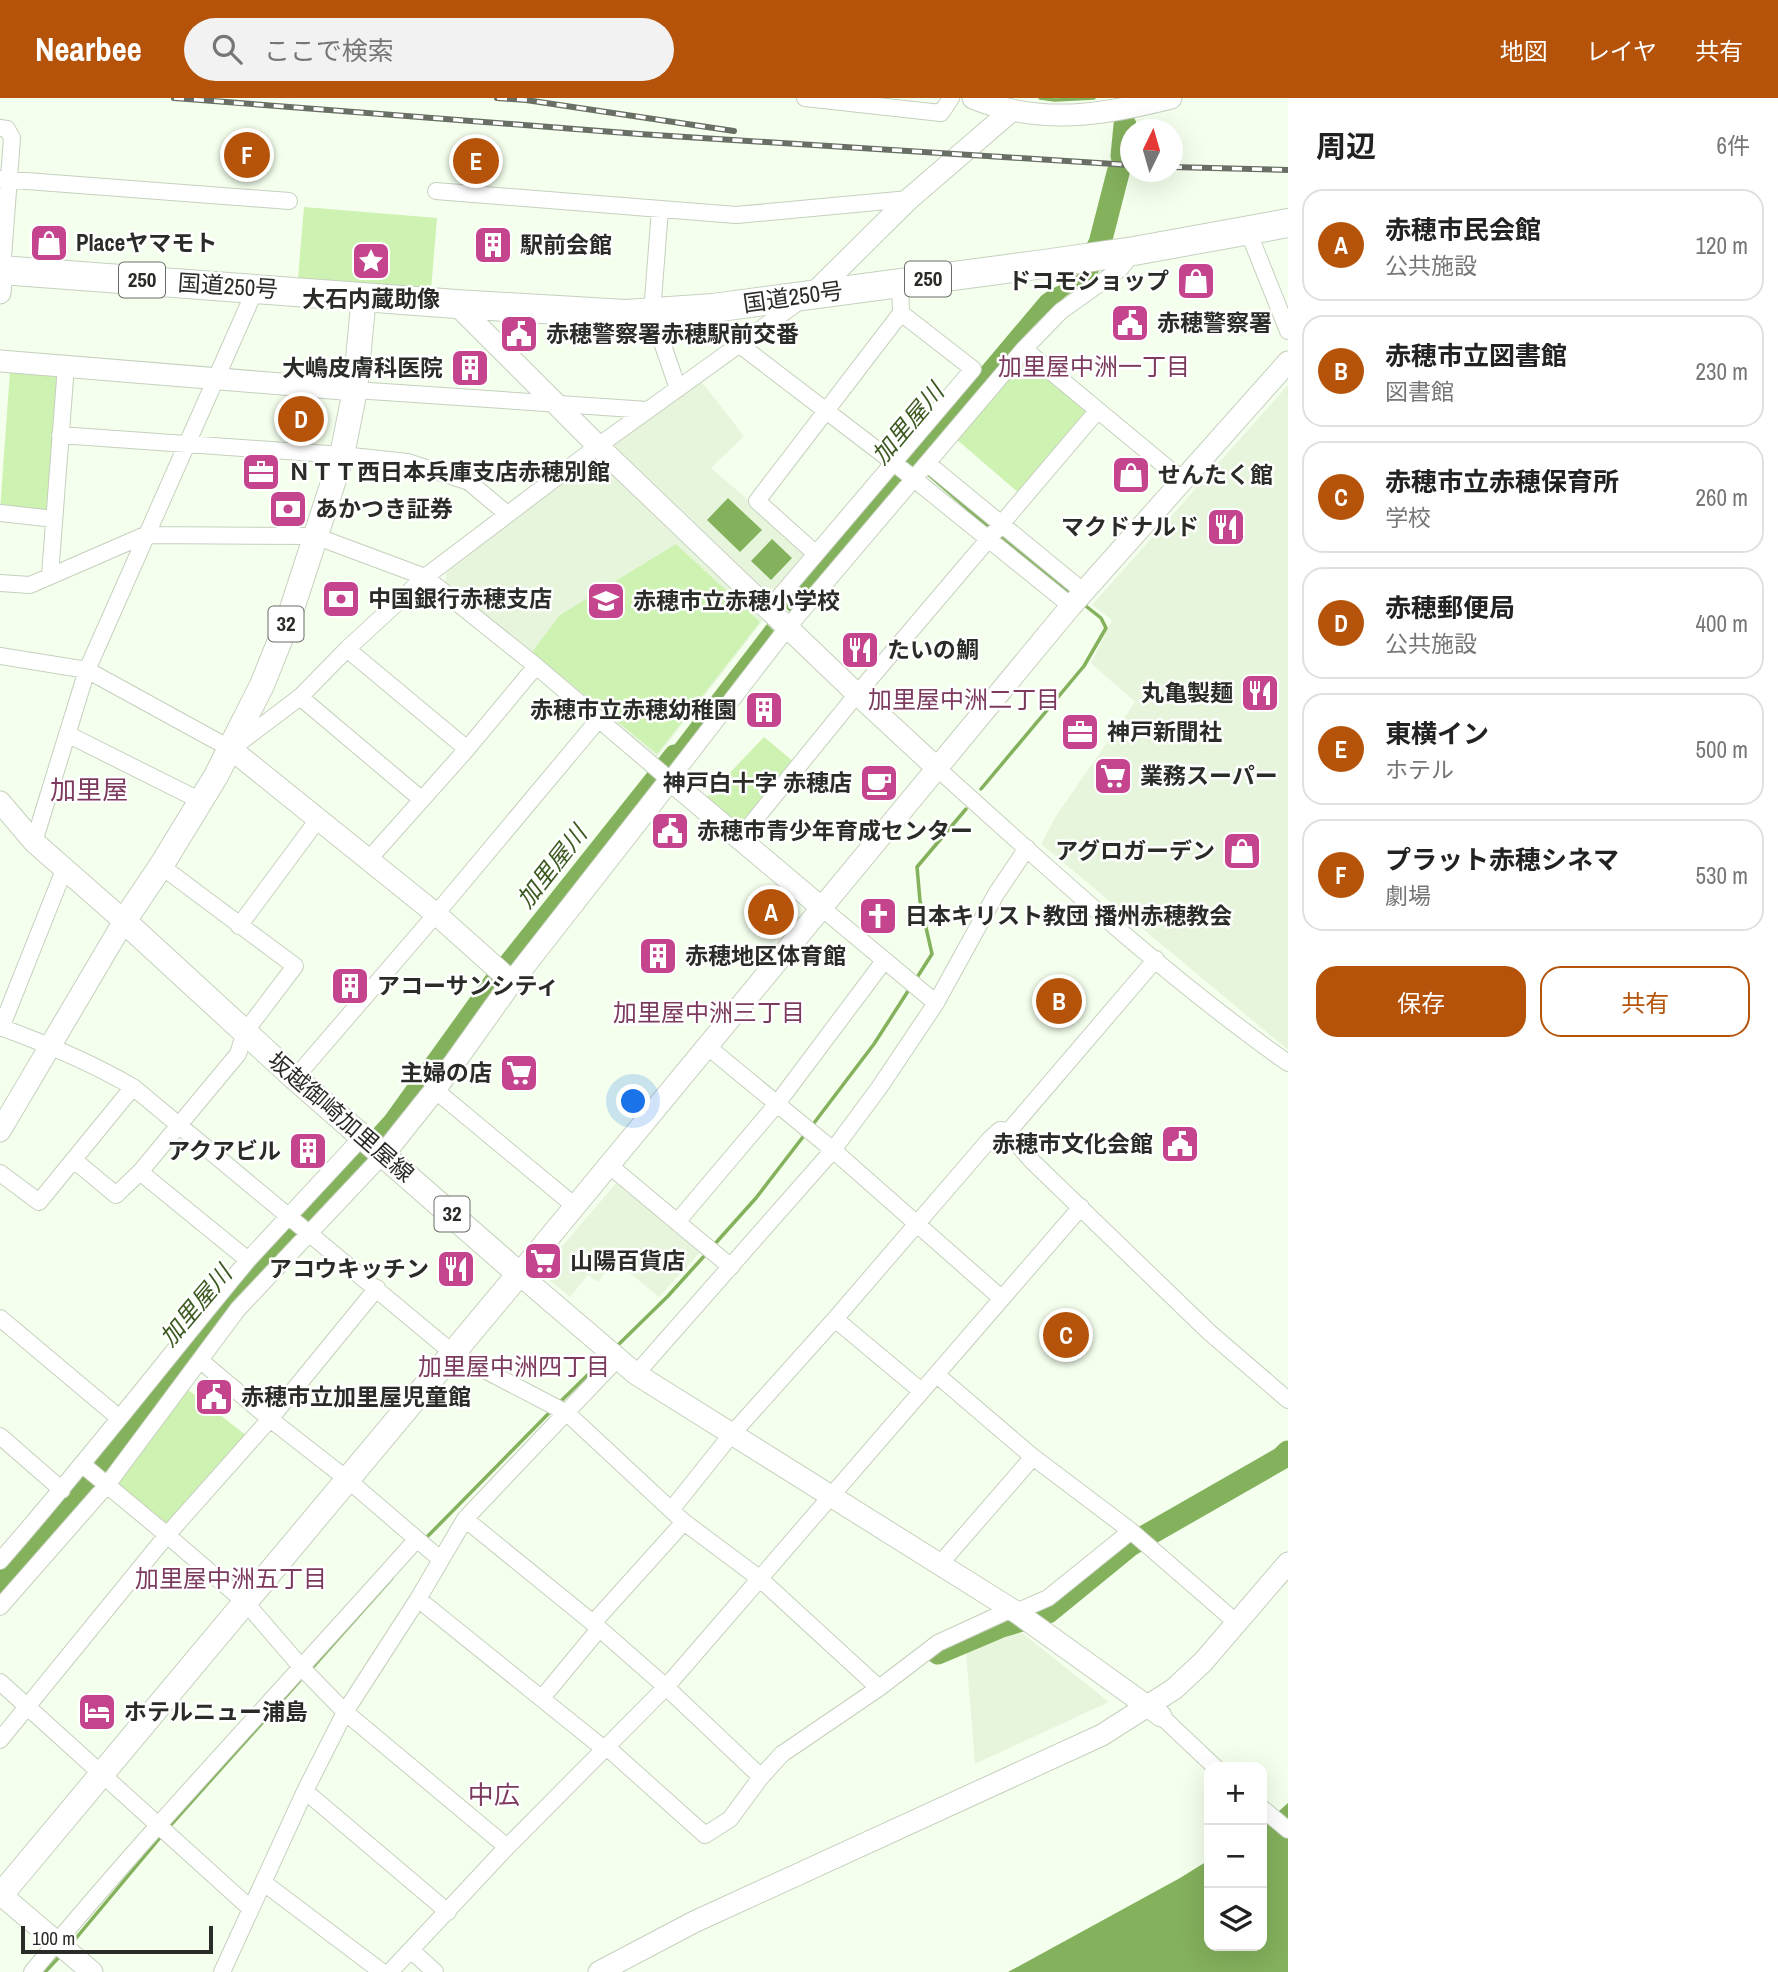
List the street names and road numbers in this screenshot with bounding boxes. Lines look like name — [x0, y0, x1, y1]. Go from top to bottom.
road number: 250 — [119, 262, 165, 298]
road number: 250 — [905, 262, 951, 296]
street label: 国道250号 — [177, 267, 279, 304]
street label: 国道250号 — [741, 274, 845, 319]
road number: 32 — [268, 606, 304, 642]
street label: 坂越御崎加里屋線 — [262, 1045, 421, 1189]
road number: 32 — [434, 1196, 470, 1232]

